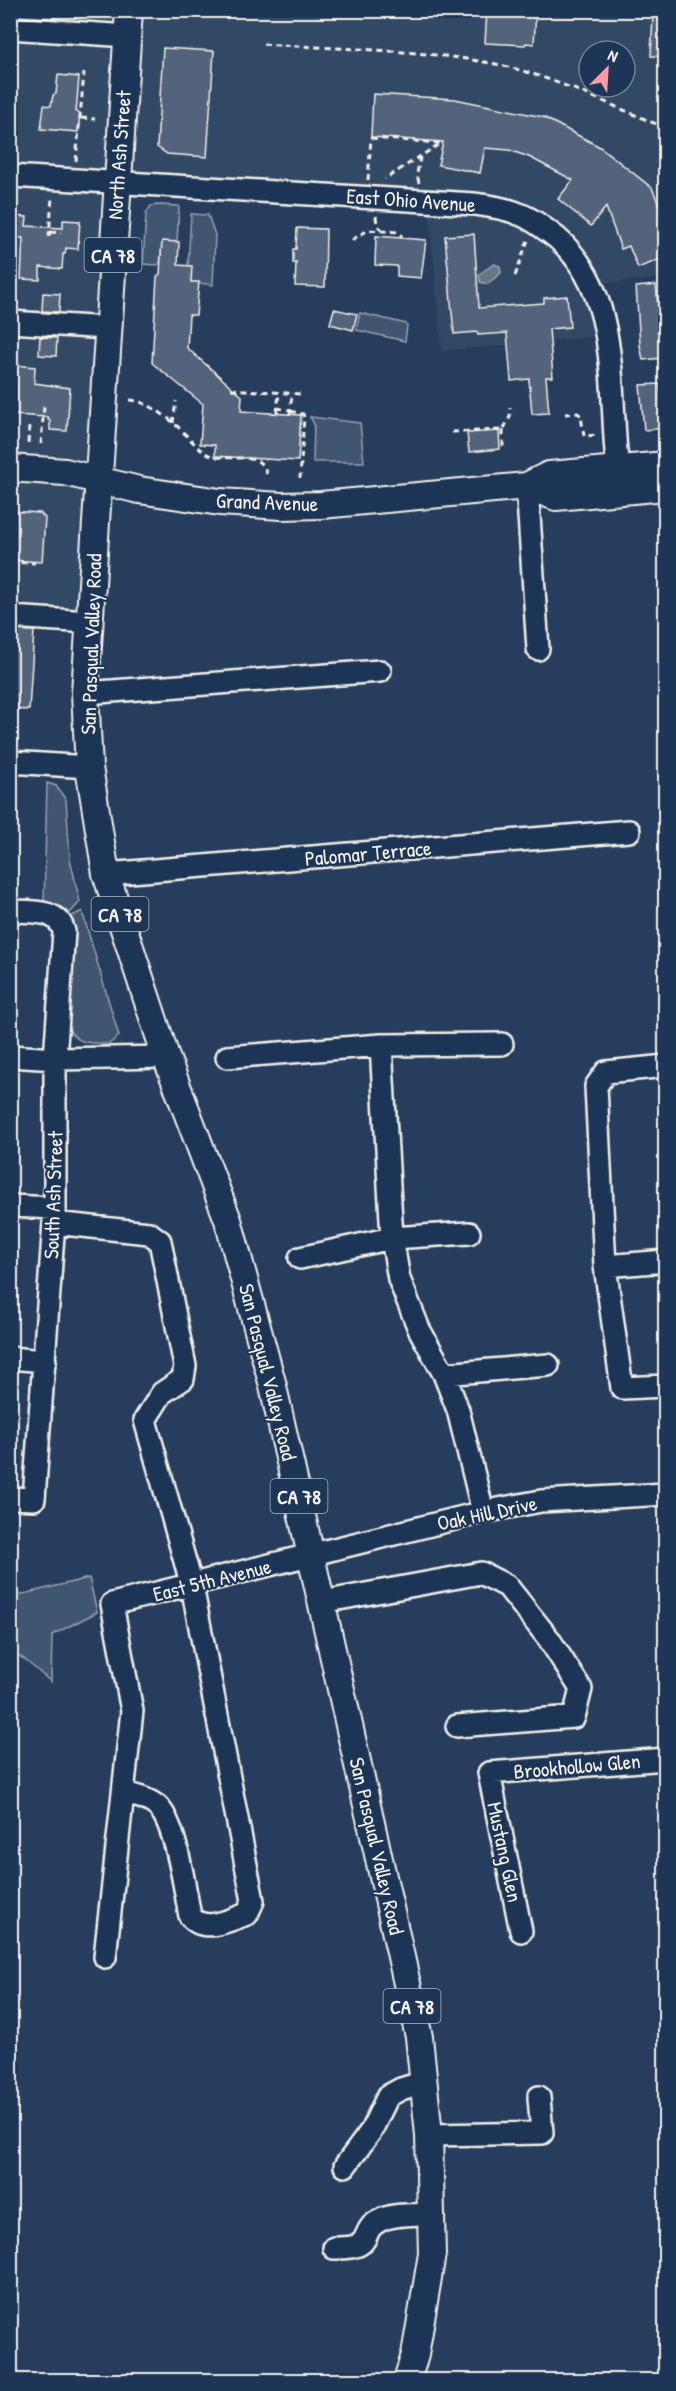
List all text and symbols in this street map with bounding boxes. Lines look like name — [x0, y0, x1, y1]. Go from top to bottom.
north arrow — [577, 39, 637, 99]
text: N — [605, 44, 622, 67]
street label: North Ash Street — [100, 89, 138, 221]
street label: East Ohio Avenue — [345, 181, 477, 219]
road number: CA 78 — [84, 238, 142, 272]
street label: Grand Avenue — [215, 486, 319, 518]
street label: San Pasqual Valley Road — [73, 553, 109, 735]
street label: Palomar Terrace — [304, 833, 432, 873]
road number: CA 78 — [92, 897, 148, 931]
street label: South Ash Street — [36, 1130, 70, 1260]
street label: San Pasqual Valley Road — [232, 1281, 304, 1463]
road number: CA 78 — [270, 1479, 328, 1513]
street label: Oak Hill Drive — [434, 1488, 540, 1538]
street label: East 5th Avenue — [150, 1551, 274, 1609]
street label: Brookhollow Glen — [512, 1746, 642, 1786]
street label: San Pasqual Valley Road — [343, 1755, 411, 1937]
street label: Mustang Glen — [480, 1799, 530, 1905]
road number: CA 78 — [384, 1989, 440, 2023]

